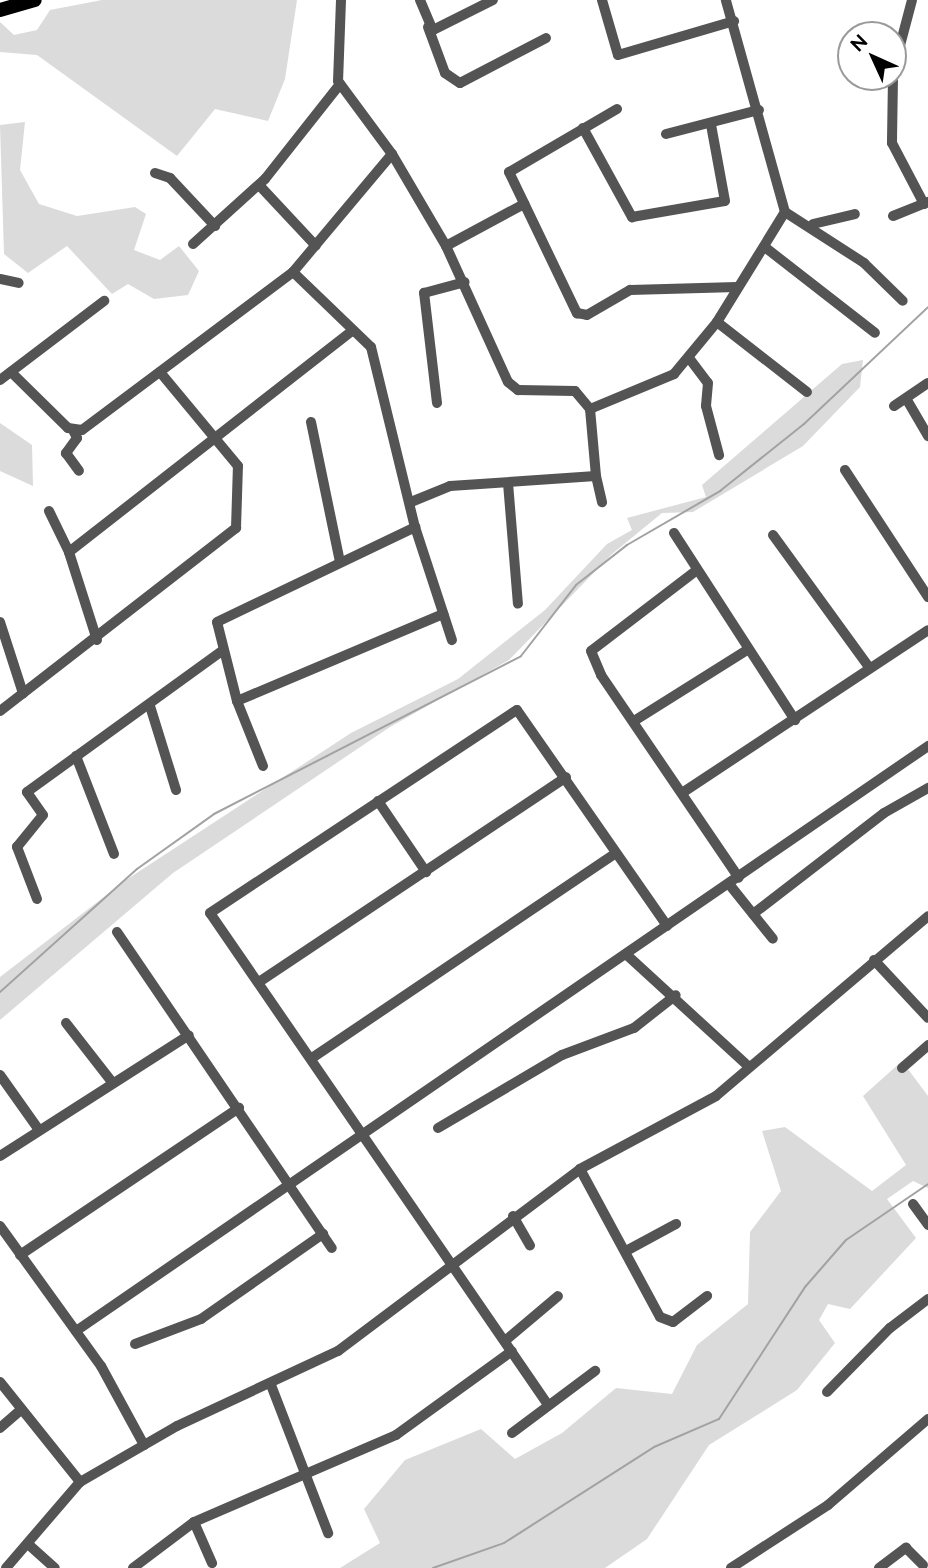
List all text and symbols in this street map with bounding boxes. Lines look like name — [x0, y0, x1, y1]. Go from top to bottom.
north arrow — [837, 21, 907, 91]
text: N — [846, 30, 871, 55]

